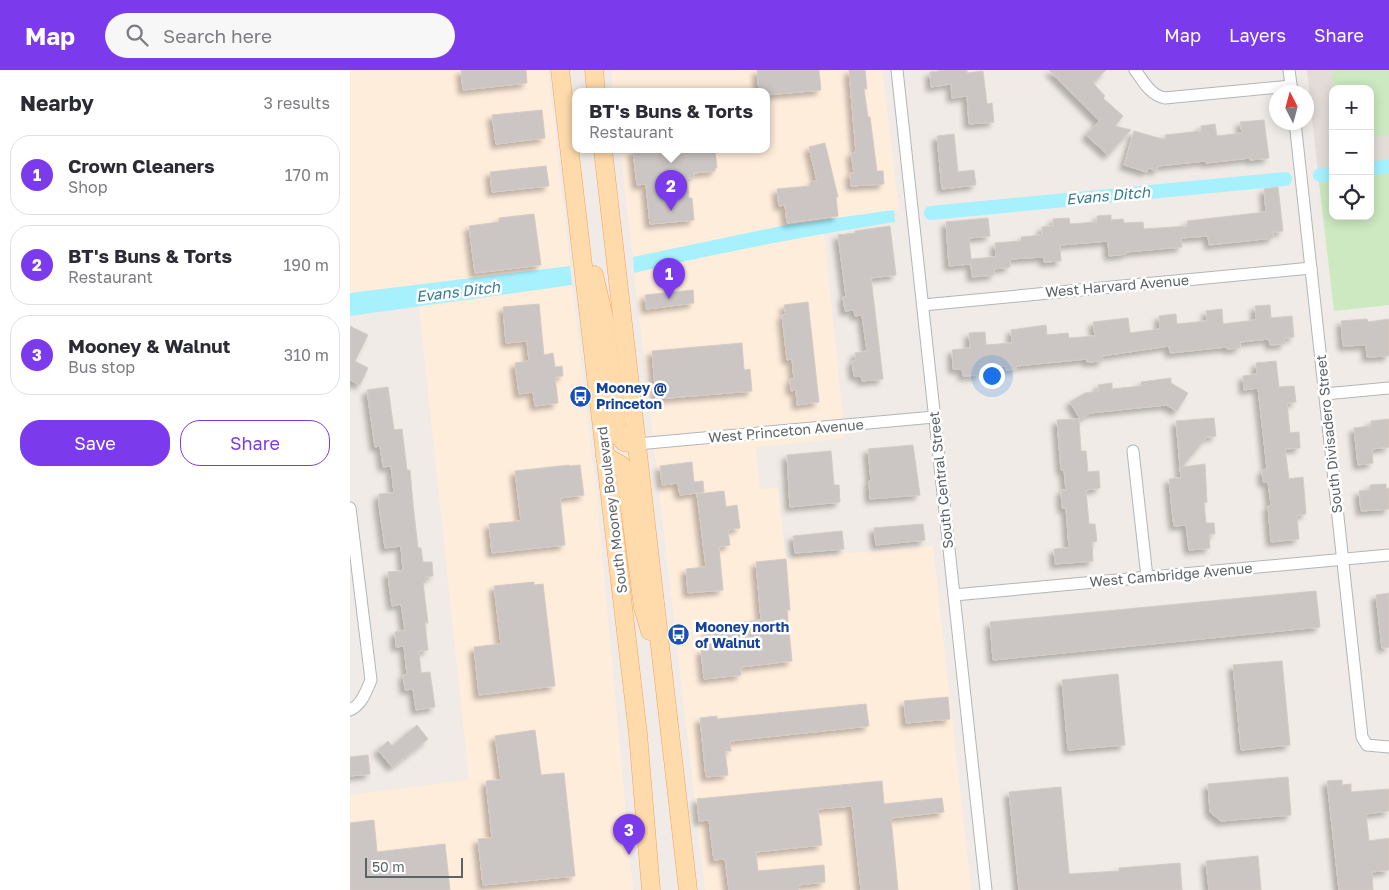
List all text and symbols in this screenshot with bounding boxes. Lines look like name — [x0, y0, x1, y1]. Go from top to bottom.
search box — [105, 13, 455, 58]
text: Map — [25, 21, 75, 50]
icon: search — [123, 21, 151, 49]
text: Search here — [163, 24, 272, 47]
text: Map — [1164, 24, 1201, 46]
text: Layers — [1229, 24, 1286, 46]
text: Share — [1314, 24, 1364, 46]
north arrow — [1269, 85, 1314, 130]
map controls — [1329, 85, 1374, 220]
button: + — [1329, 85, 1374, 130]
popup — [572, 88, 770, 153]
text: Nearby — [20, 90, 94, 116]
text: 3 results — [263, 93, 330, 113]
text: BT's Buns & Torts — [589, 99, 753, 122]
text: Restaurant — [589, 122, 674, 142]
button: − — [1329, 130, 1374, 175]
text: Crown Cleaners — [68, 154, 215, 177]
text: 1 — [33, 165, 41, 185]
text: 170 m — [285, 165, 329, 185]
pin: 2 — [655, 170, 687, 211]
button: locate — [1329, 175, 1374, 220]
text: Shop — [68, 177, 108, 197]
water label: Evans Ditch — [1065, 182, 1151, 208]
text: BT's Buns & Torts — [68, 244, 232, 267]
text: 2 — [32, 255, 42, 275]
text: 190 m — [283, 255, 329, 275]
pin: 1 — [653, 258, 685, 299]
text: Restaurant — [68, 267, 153, 287]
street label: West Harvard Avenue — [1044, 271, 1189, 300]
water label: Evans Ditch — [415, 277, 502, 305]
text: Mooney & Walnut — [68, 334, 230, 357]
text: 3 — [32, 345, 42, 365]
text: 310 m — [284, 345, 329, 365]
street label: South Divisadero Street — [1312, 354, 1345, 514]
text: Bus stop — [68, 357, 135, 377]
your location — [979, 363, 1005, 389]
place label: Mooney @ Princeton — [596, 379, 667, 412]
bus stop icon: Mooney @ Princeton — [568, 384, 592, 408]
street label: South Central Street — [925, 411, 956, 550]
street label: West Princeton Avenue — [708, 415, 864, 446]
button: Save — [20, 420, 170, 466]
button: Share — [180, 420, 330, 466]
street label: South Mooney Boulevard — [593, 426, 630, 594]
street label: West Cambridge Avenue — [1089, 559, 1253, 590]
place label: Mooney north of Walnut — [695, 618, 789, 651]
bus stop icon: Mooney north of Walnut — [667, 623, 691, 647]
pin: 3 — [613, 814, 645, 855]
scale bar — [365, 855, 462, 878]
text: 50 m — [372, 858, 405, 875]

